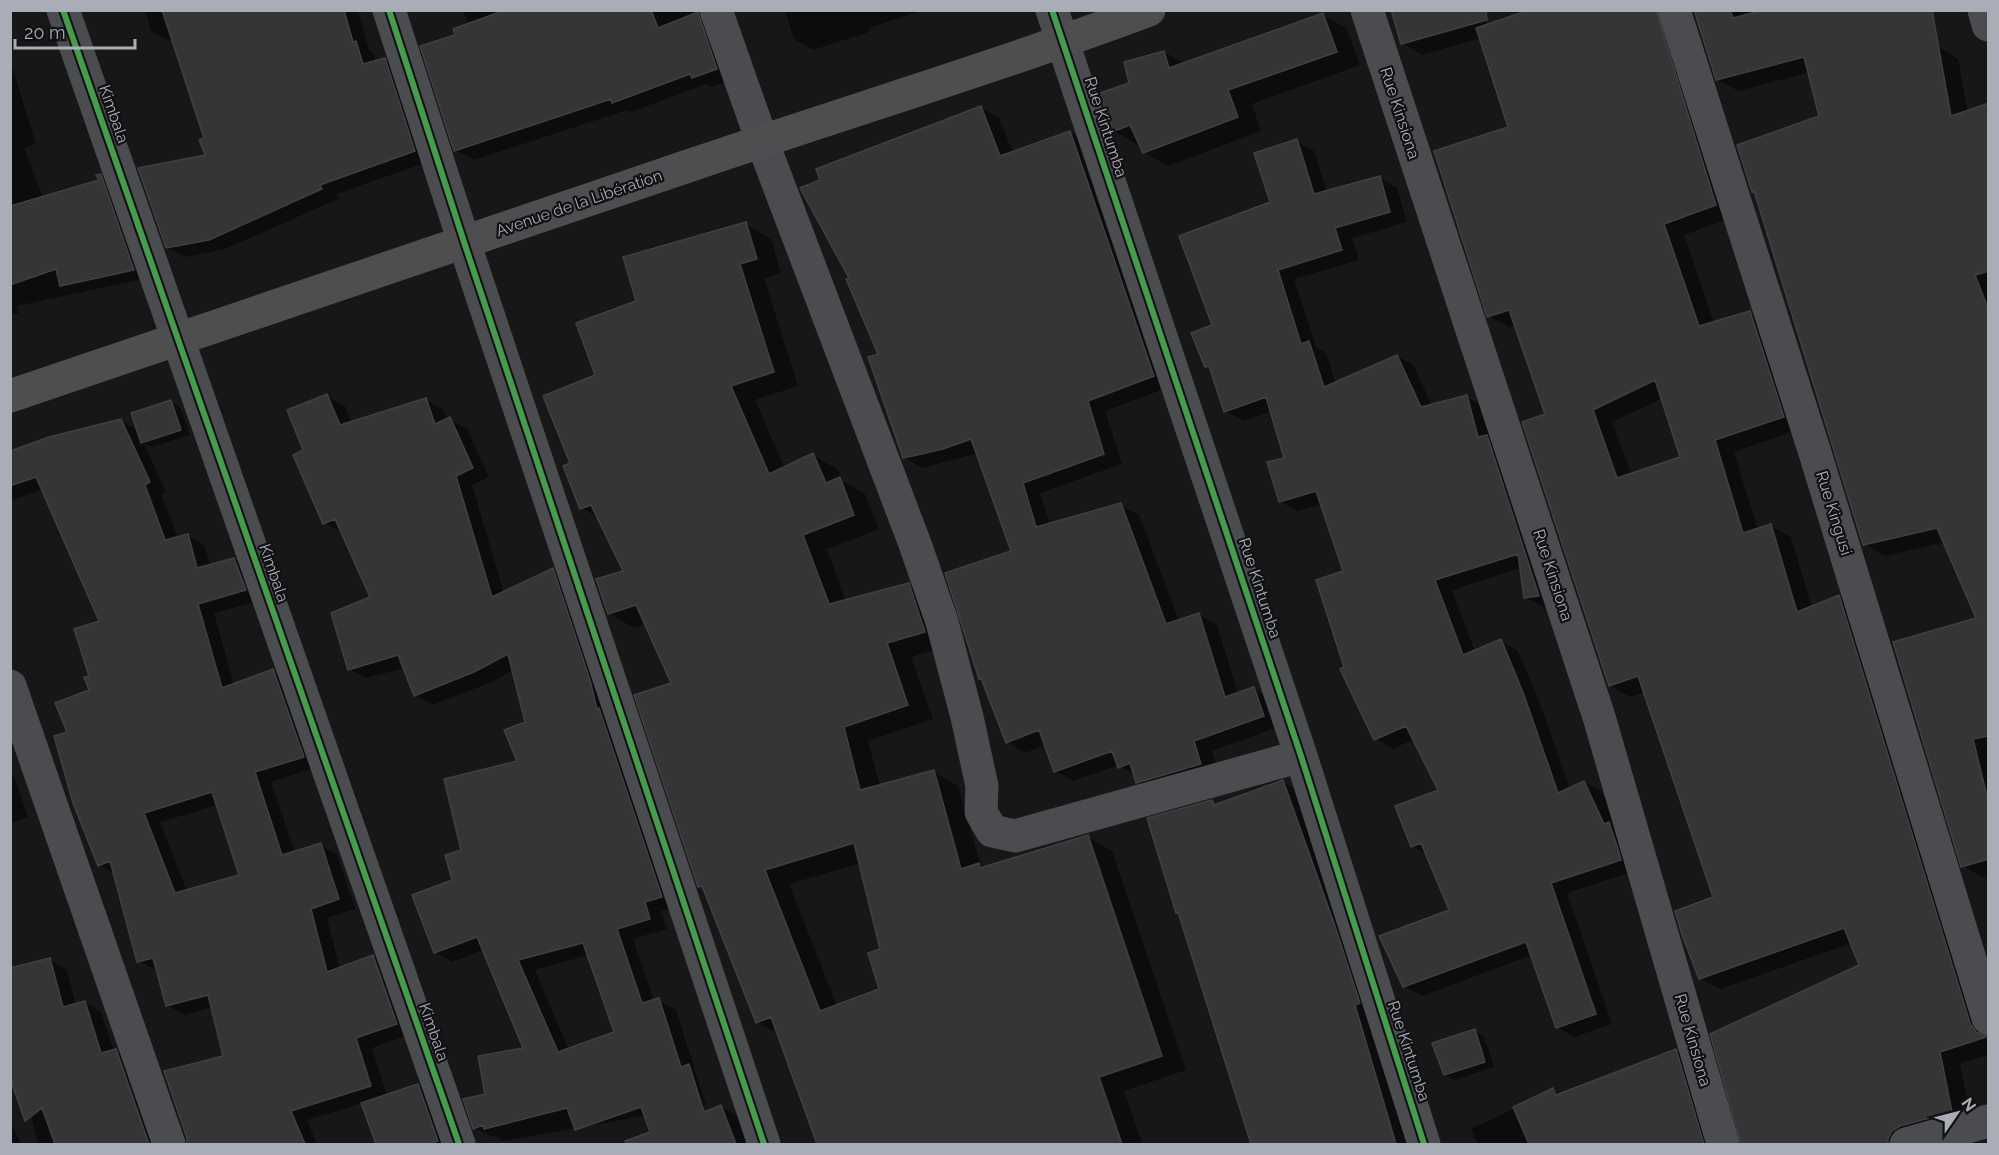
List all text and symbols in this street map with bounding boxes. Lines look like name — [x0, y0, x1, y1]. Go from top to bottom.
scale bar — [15, 12, 135, 50]
text: 20 m — [24, 22, 66, 43]
street label: Rue Kinsiona — [1376, 65, 1424, 161]
street label: Rue Kintumba — [1081, 74, 1131, 180]
street label: Kimbala — [95, 82, 133, 146]
street label: Avenue de la Libération — [493, 166, 665, 240]
street label: Rue Kingusi — [1812, 469, 1856, 557]
street label: Rue Kinsiona — [1529, 527, 1577, 623]
street label: Rue Kintumba — [1235, 535, 1285, 641]
street label: Kimbala — [255, 541, 293, 605]
street label: Rue Kinsiona — [1671, 992, 1715, 1088]
street label: Rue Kintumba — [1384, 998, 1434, 1104]
street label: Kimbala — [415, 1000, 453, 1064]
north arrow — [1927, 1083, 1987, 1143]
text: N — [1958, 1094, 1980, 1115]

